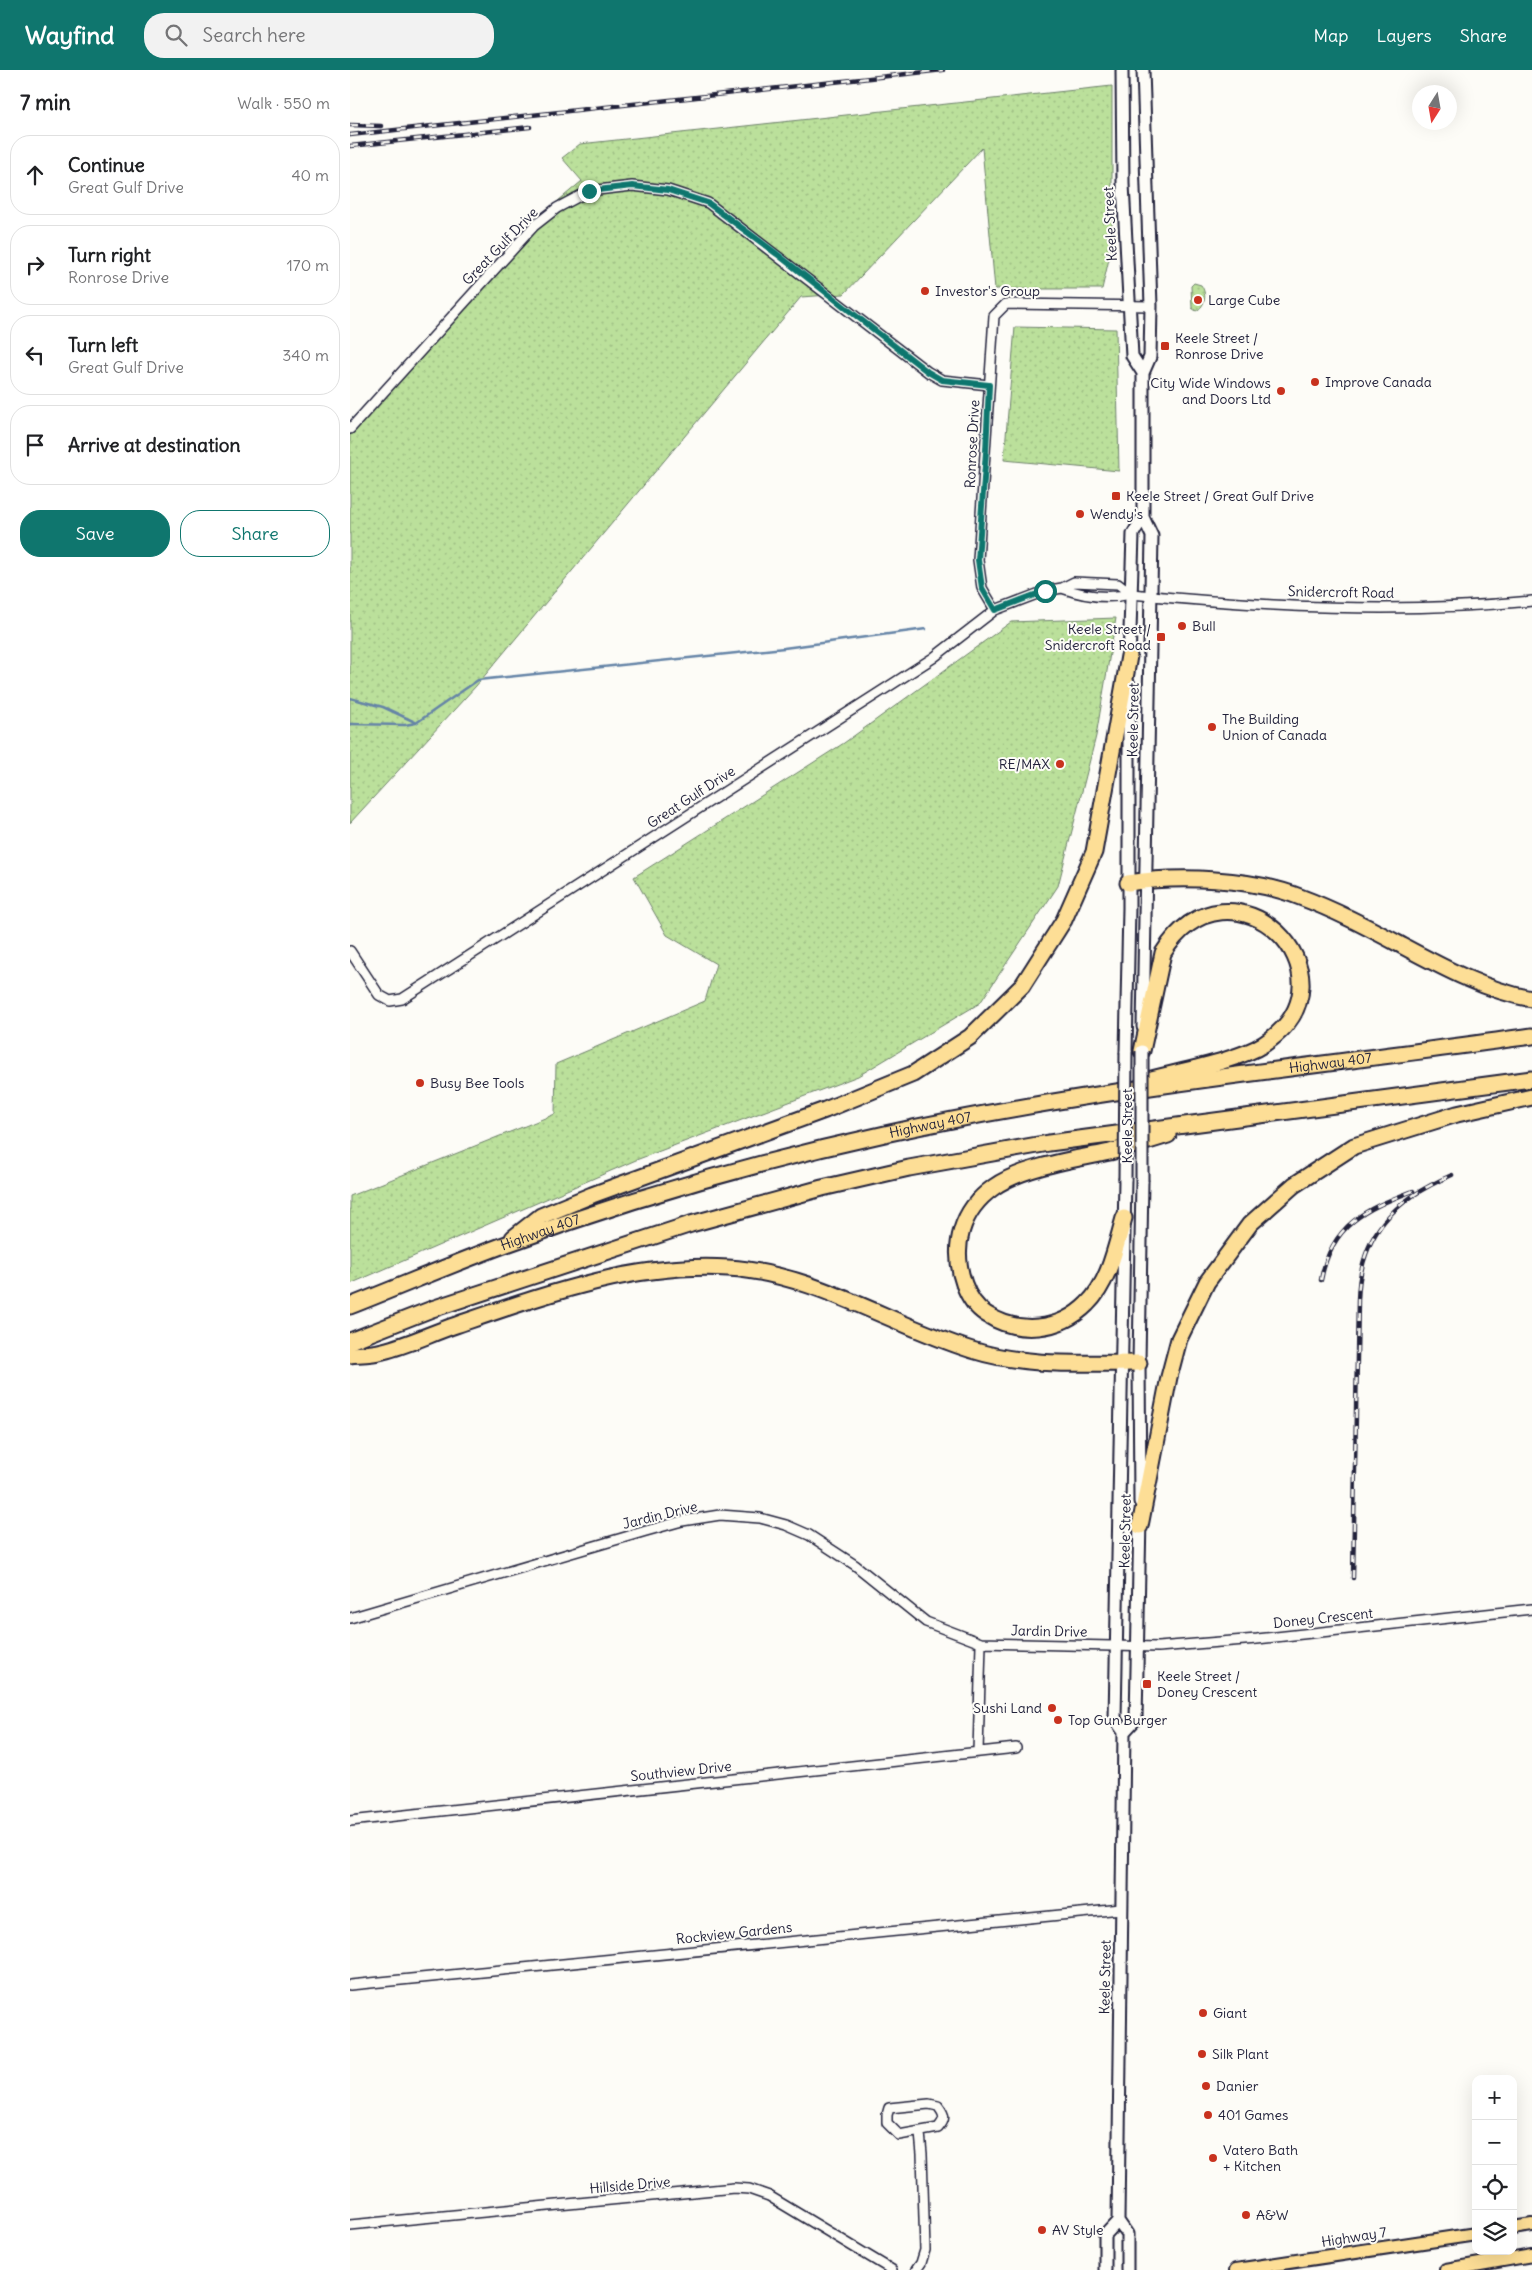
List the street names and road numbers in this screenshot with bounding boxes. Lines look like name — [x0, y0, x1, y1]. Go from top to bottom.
street label: Keele Street — [1099, 186, 1121, 262]
street label: Great Gulf Drive — [458, 203, 542, 289]
street label: Ronrose Drive — [961, 399, 983, 489]
street label: Snidercroft Road — [1288, 582, 1394, 602]
street label: Keele Street — [1123, 682, 1143, 758]
street label: Great Gulf Drive — [644, 762, 738, 832]
street label: Highway 407 — [1288, 1049, 1373, 1077]
street label: Keele Street — [1118, 1088, 1136, 1163]
street label: Highway 407 — [888, 1108, 973, 1142]
street label: Highway 407 — [498, 1210, 582, 1255]
street label: Keele Street — [1115, 1493, 1135, 1569]
street label: Jardin Drive — [621, 1497, 699, 1533]
street label: Doney Crescent — [1272, 1604, 1374, 1632]
street label: Jardin Drive — [1011, 1621, 1087, 1641]
street label: Southview Drive — [630, 1757, 732, 1785]
street label: Rockview Gardens — [675, 1918, 793, 1948]
street label: Keele Street — [1095, 1939, 1115, 2015]
street label: Hillside Drive — [589, 2172, 671, 2198]
street label: Highway 7 — [1320, 2223, 1388, 2251]

